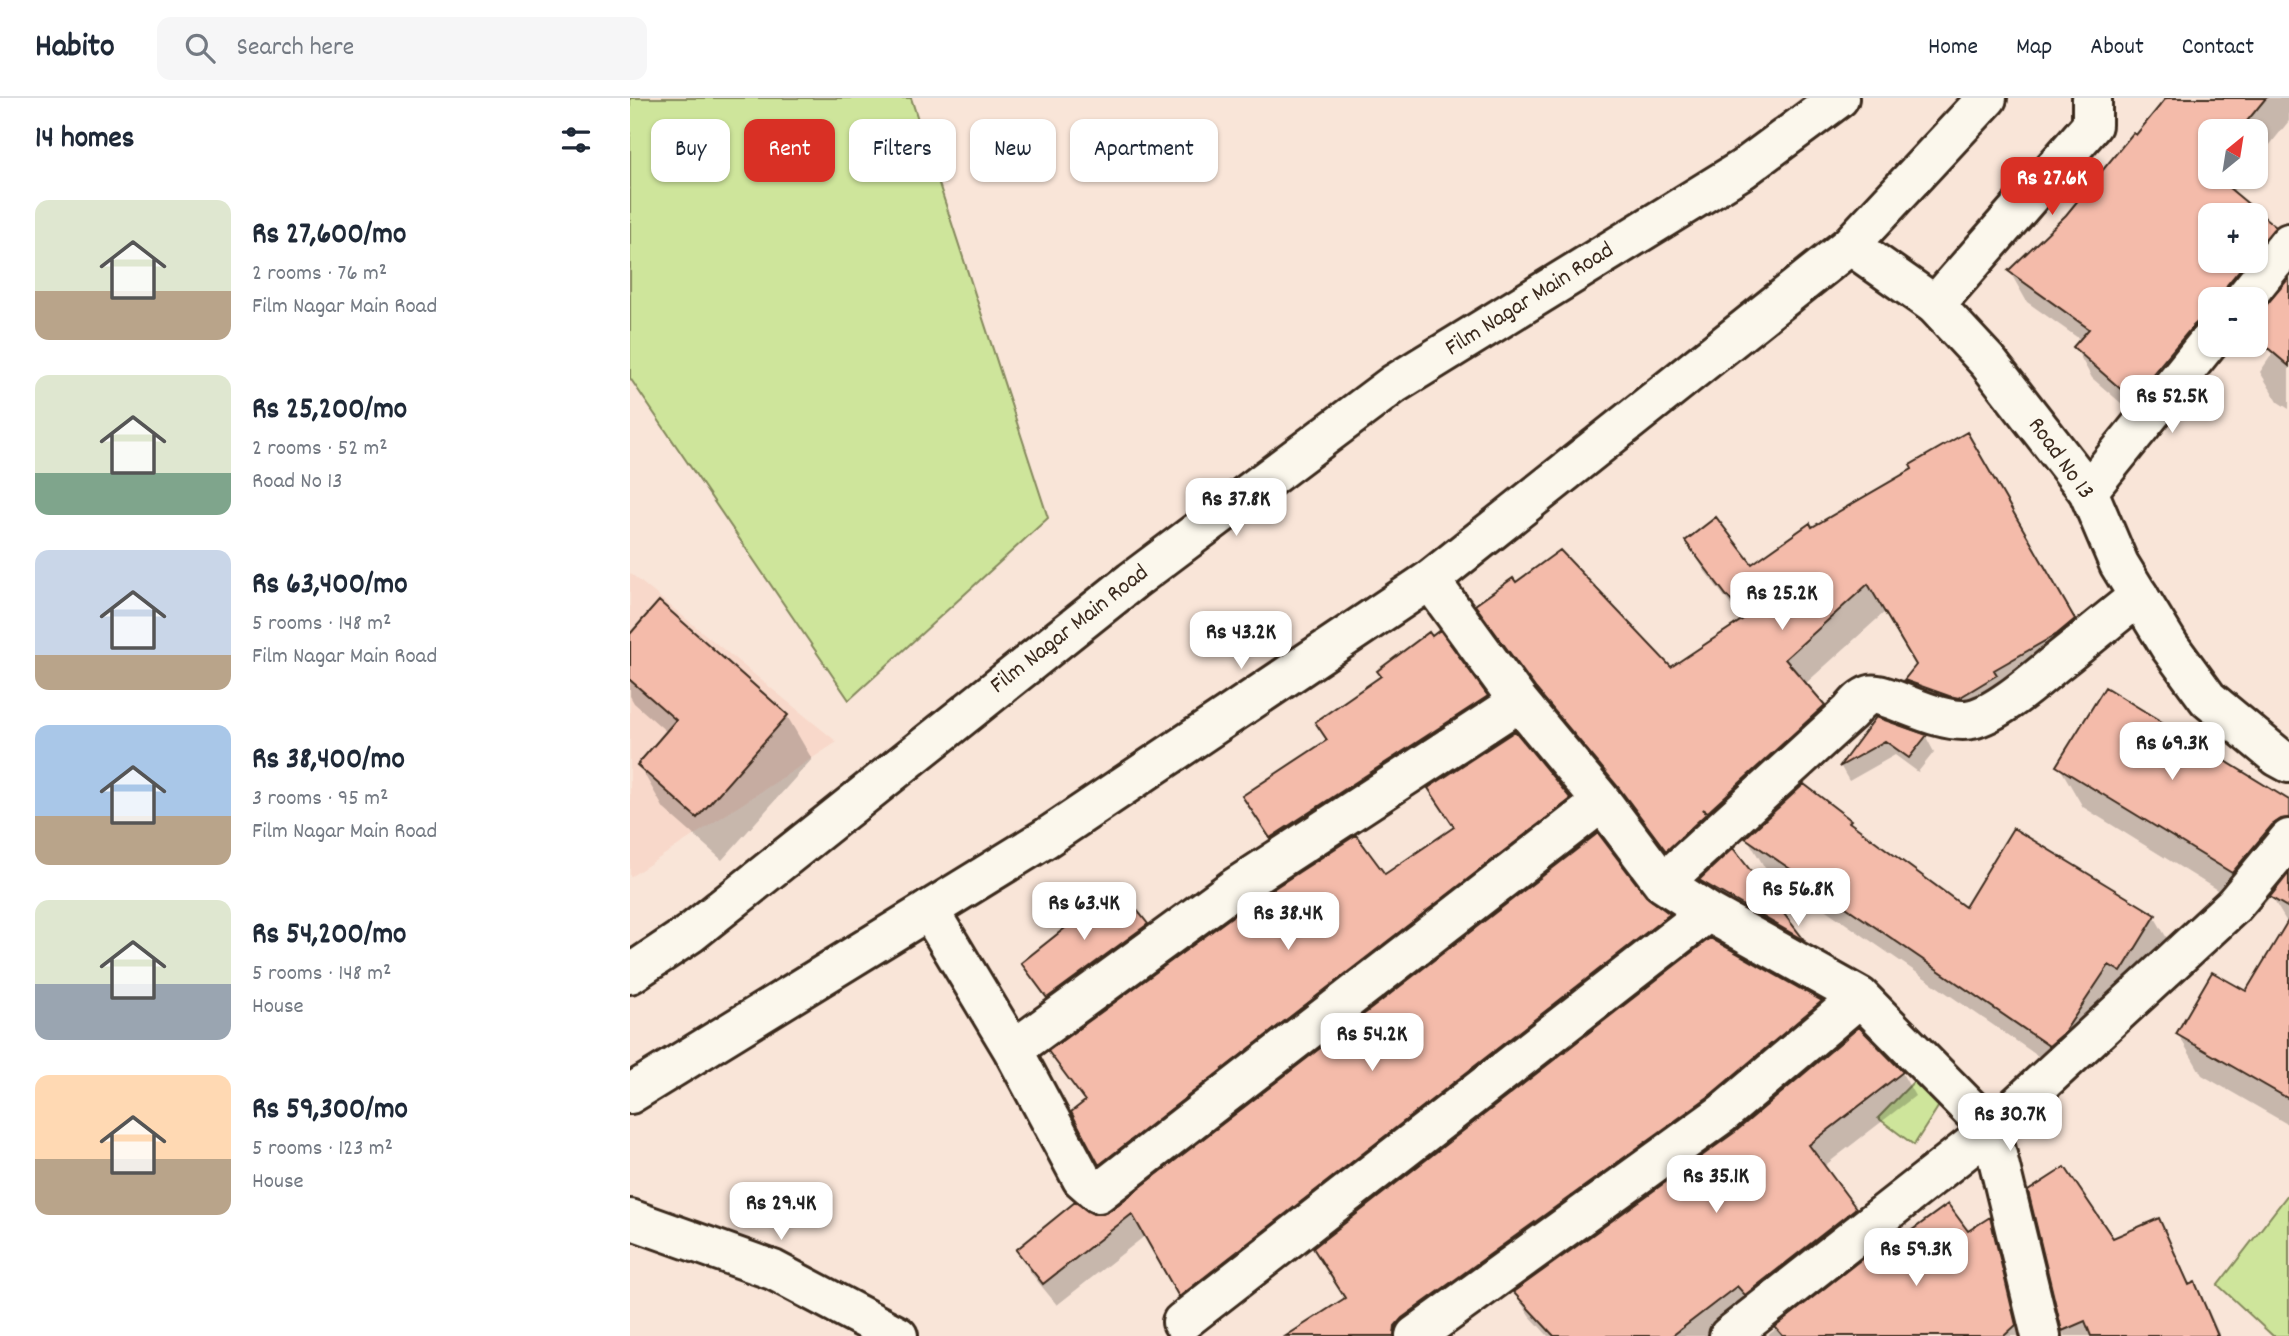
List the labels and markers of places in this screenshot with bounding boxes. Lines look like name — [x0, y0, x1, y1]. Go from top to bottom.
pin: Rs 27.6K — [1980, 158, 2124, 217]
pin: Rs 52.5K — [2100, 376, 2244, 435]
pin: Rs 37.8K — [1164, 478, 1308, 538]
pin: Rs 25.2K — [1710, 573, 1854, 632]
pin: Rs 43.2K — [1169, 612, 1313, 671]
pin: Rs 69.3K — [2100, 722, 2244, 782]
pin: Rs 56.8K — [1726, 868, 1870, 928]
pin: Rs 63.4K — [1012, 882, 1156, 942]
pin: Rs 38.4K — [1216, 892, 1360, 952]
pin: Rs 54.2K — [1300, 1014, 1444, 1073]
pin: Rs 30.7K — [1938, 1094, 2082, 1153]
pin: Rs 35.1K — [1644, 1156, 1788, 1215]
pin: Rs 29.4K — [709, 1182, 853, 1242]
pin: Rs 59.3K — [1844, 1228, 1988, 1288]

